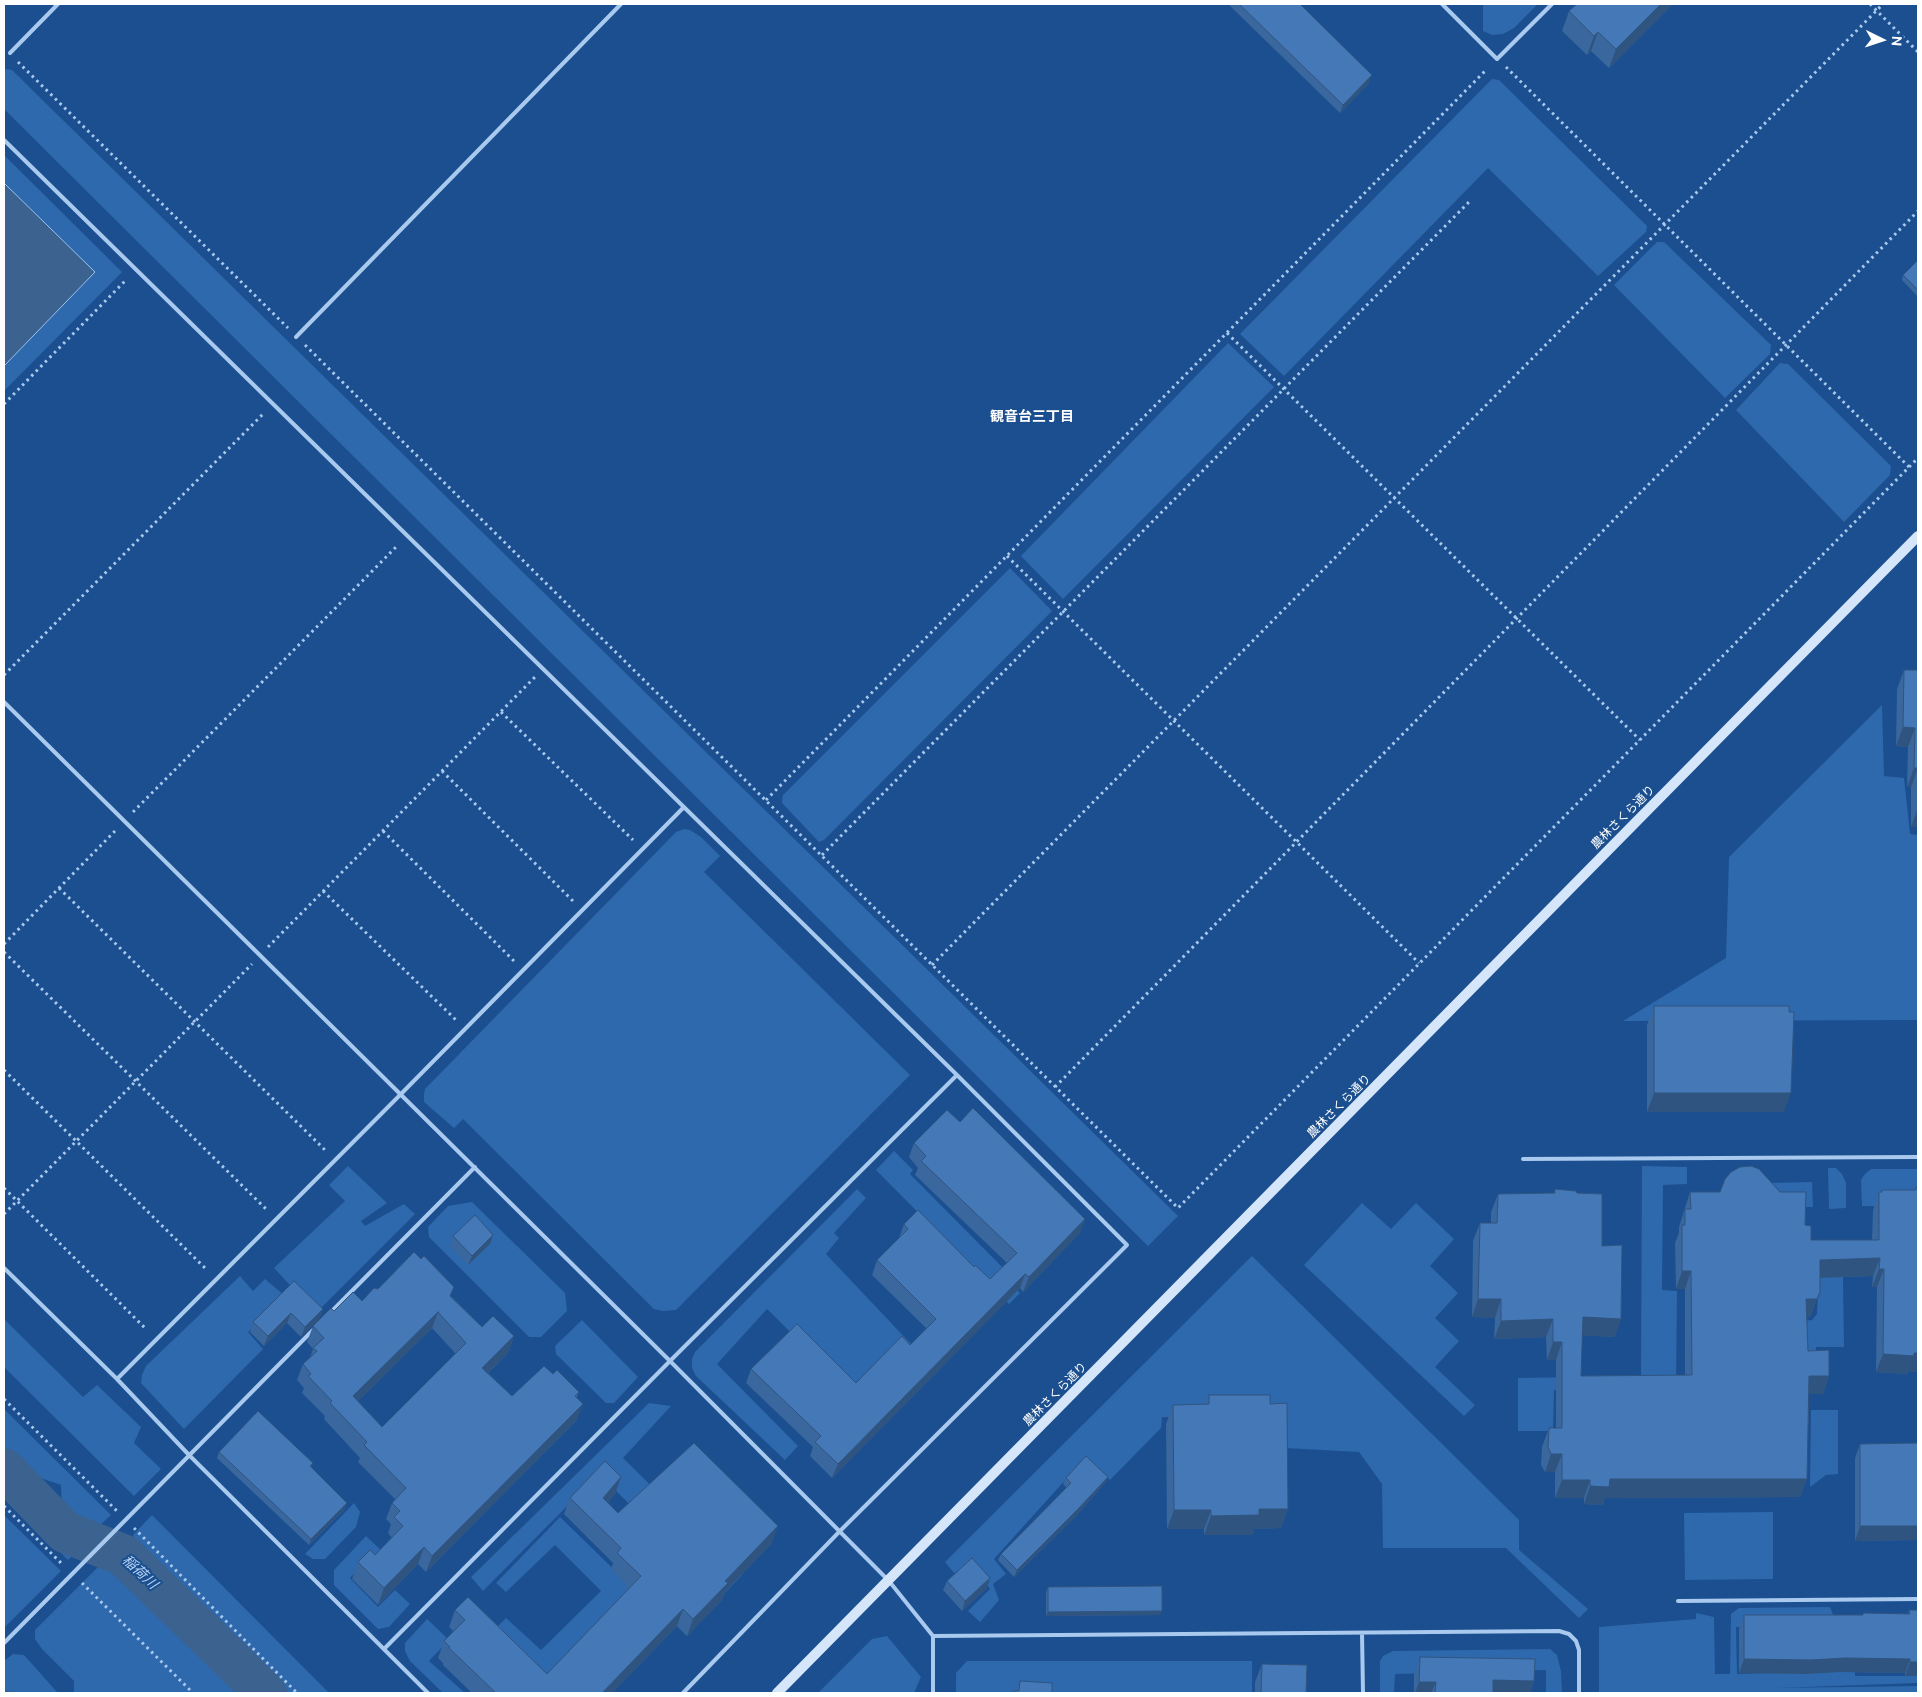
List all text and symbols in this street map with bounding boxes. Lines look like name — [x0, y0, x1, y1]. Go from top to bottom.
north arrow — [1857, 15, 1907, 65]
text: N — [1889, 35, 1905, 47]
district label: 観音台三丁目 — [990, 408, 1074, 424]
street label: 農林さくら通り — [1588, 782, 1658, 852]
street label: 農林さくら通り — [1304, 1071, 1374, 1141]
street label: 農林さくら通り — [1020, 1359, 1090, 1429]
water label: 稲荷川 — [119, 1552, 161, 1592]

